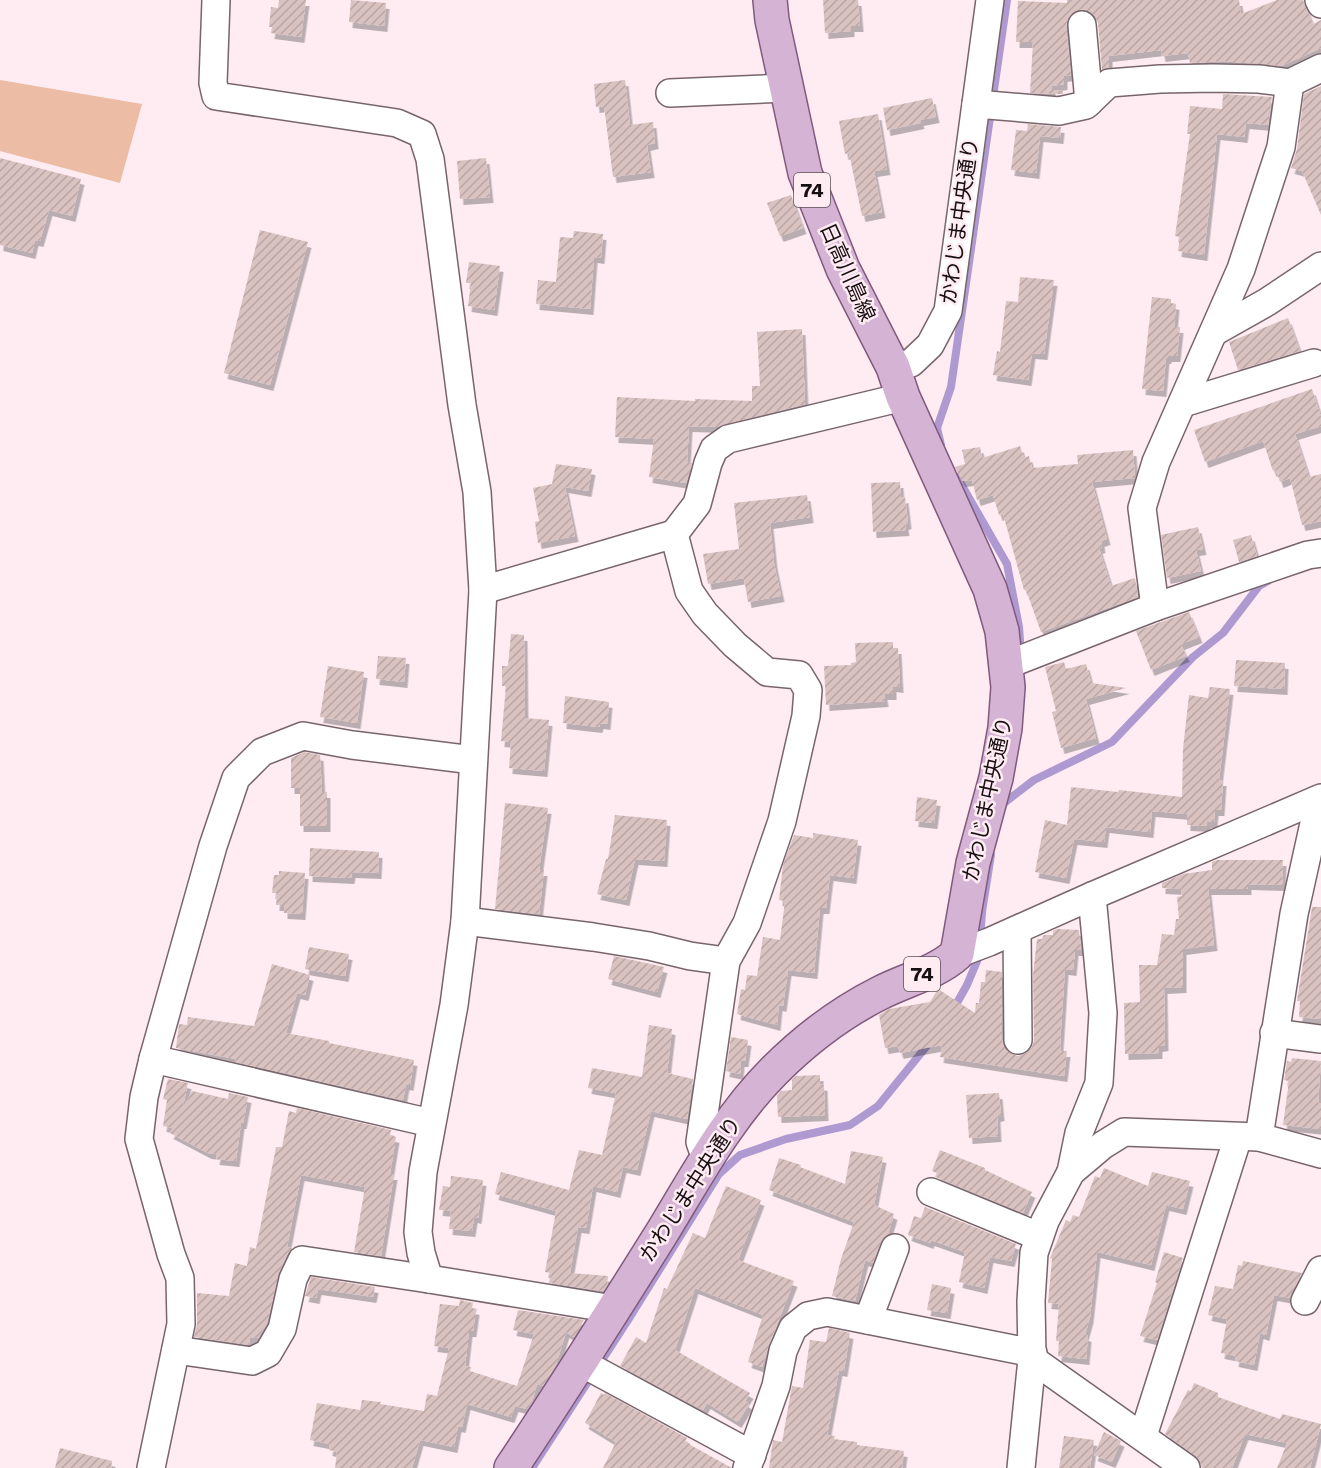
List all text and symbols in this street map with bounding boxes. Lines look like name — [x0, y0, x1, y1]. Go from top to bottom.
street label: かわじま中央通り — [935, 136, 983, 306]
road number: 74 — [794, 173, 830, 207]
street label: 日高川島線 — [815, 219, 881, 325]
street label: かわじま中央通り — [957, 714, 1017, 884]
road number: 74 — [904, 957, 940, 991]
street label: かわじま中央通り — [634, 1112, 746, 1266]

